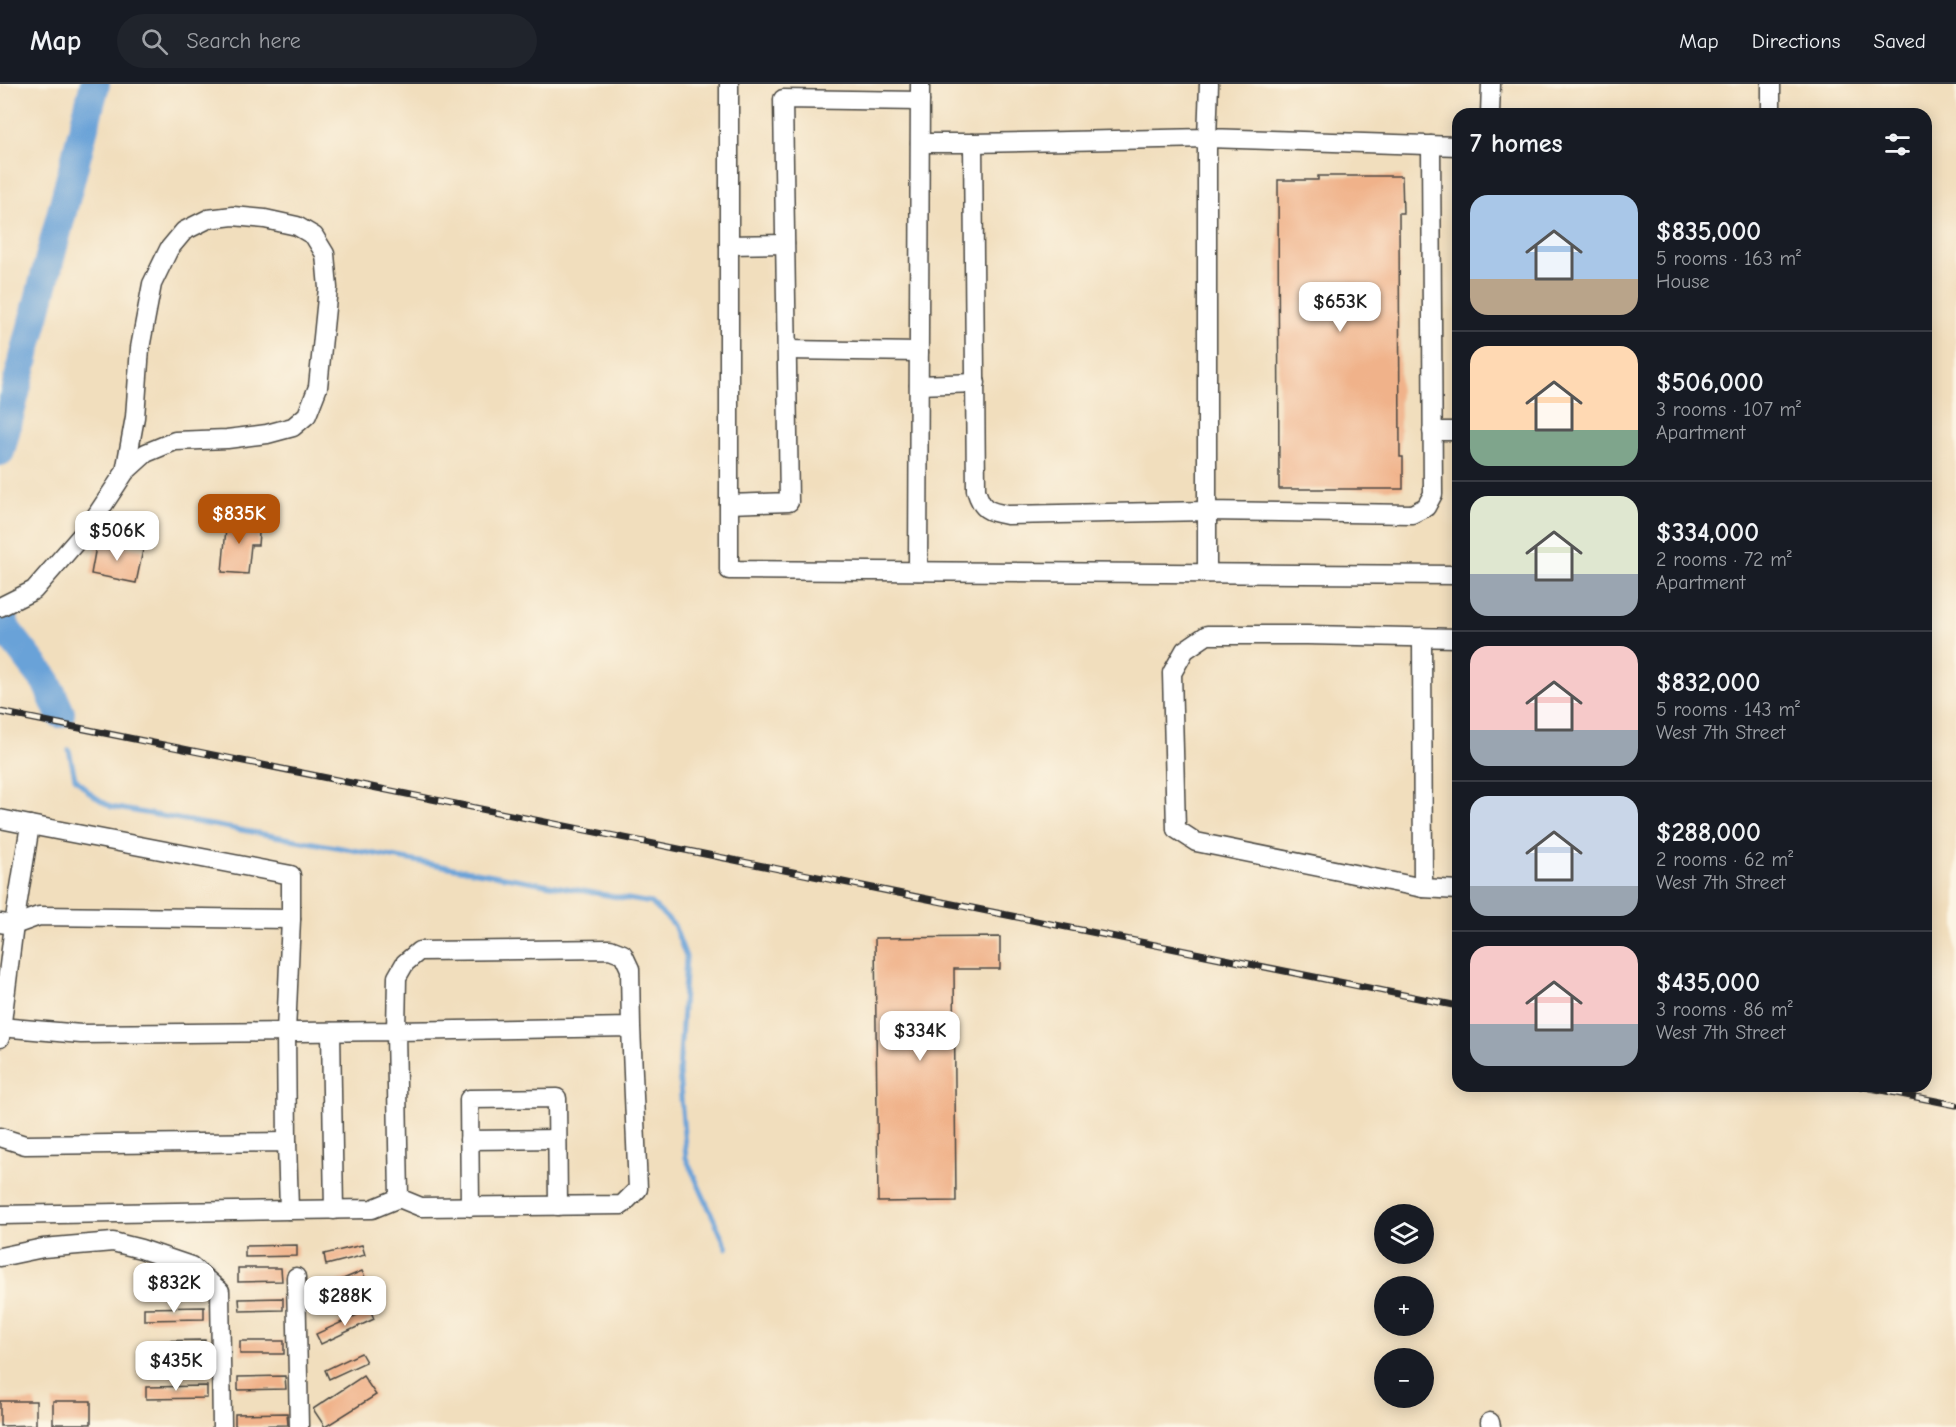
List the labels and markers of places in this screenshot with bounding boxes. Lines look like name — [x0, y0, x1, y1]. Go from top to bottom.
pin: $653K — [1298, 282, 1382, 333]
pin: $835K — [197, 494, 281, 545]
pin: $506K — [75, 511, 159, 562]
pin: $334K — [878, 1011, 962, 1062]
pin: $832K — [132, 1263, 216, 1314]
pin: $288K — [303, 1276, 387, 1327]
pin: $435K — [134, 1341, 218, 1392]

